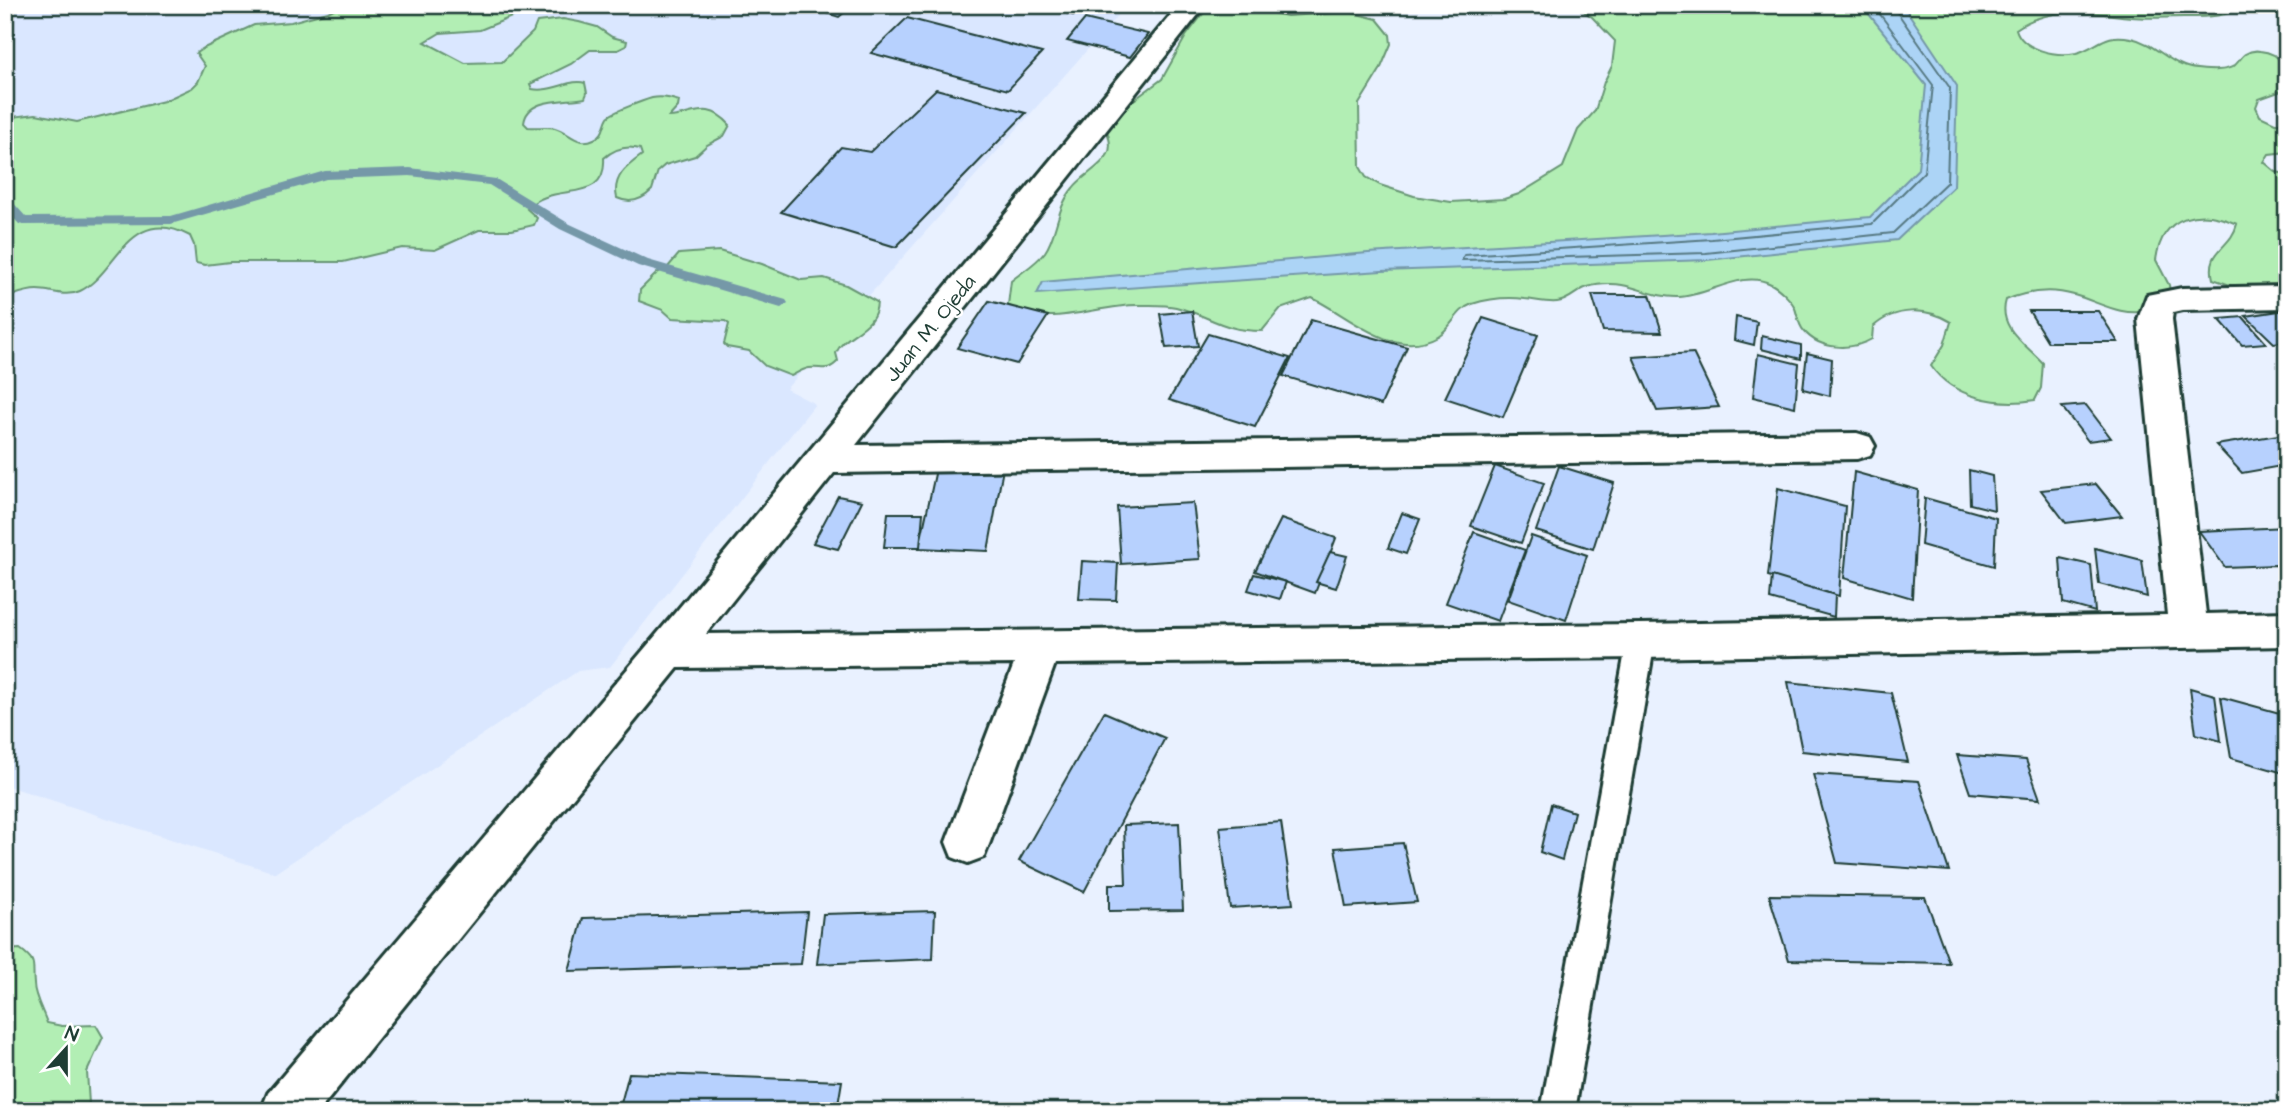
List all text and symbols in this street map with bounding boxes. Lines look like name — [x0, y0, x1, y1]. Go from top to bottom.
street label: Juan M. Ojeda — [878, 268, 983, 388]
north arrow — [32, 1014, 102, 1084]
text: N — [61, 1020, 82, 1049]

